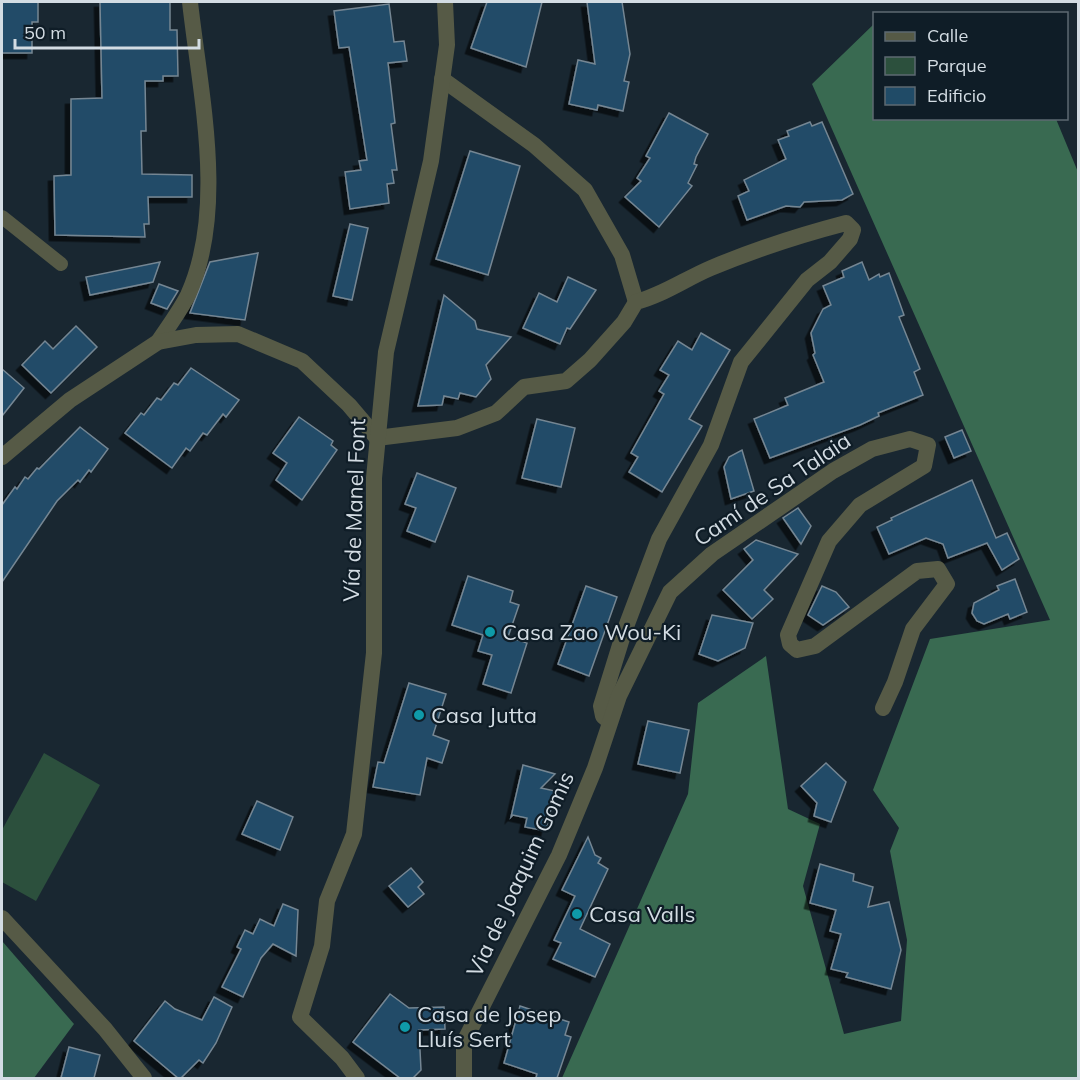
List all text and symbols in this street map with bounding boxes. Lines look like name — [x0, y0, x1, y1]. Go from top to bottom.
scale bar — [15, 12, 200, 50]
legend — [873, 12, 1068, 120]
text: 50 m — [24, 21, 66, 44]
text: Calle — [927, 24, 968, 47]
text: Parque — [927, 54, 986, 77]
text: Edificio — [927, 84, 986, 107]
street label: Vía de Manel Font — [337, 418, 371, 602]
street label: Camí de Sa Talaia — [688, 426, 856, 552]
place label: Casa Zao Wou-Ki — [502, 618, 681, 646]
marker: Casa Zao Wou-Ki — [483, 625, 497, 639]
place label: Casa Jutta — [431, 701, 537, 729]
marker: Casa Jutta — [412, 708, 426, 722]
street label: Via de Joaquim Gomis — [460, 767, 580, 981]
place label: Casa Valls — [589, 900, 695, 928]
marker: Casa Valls — [570, 907, 584, 921]
place label: Casa de Josep Lluís Sert — [417, 1000, 562, 1053]
marker: Casa de Josep Lluís Sert — [398, 1020, 412, 1034]

